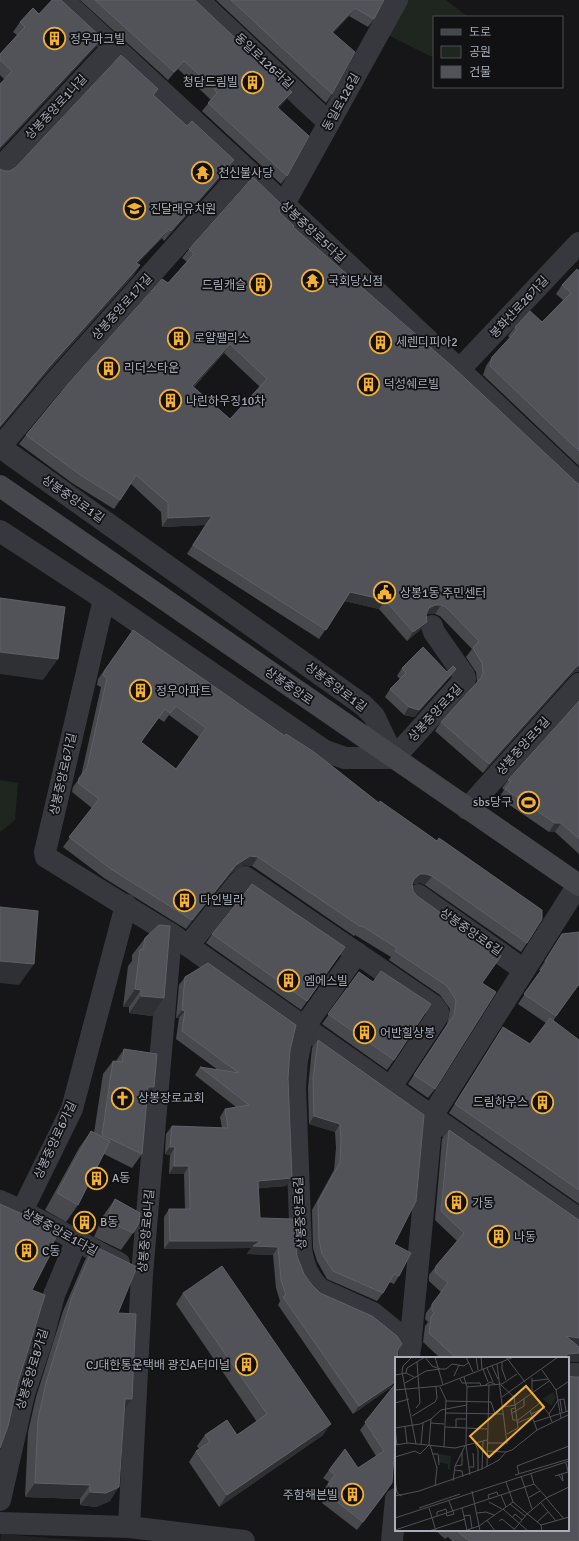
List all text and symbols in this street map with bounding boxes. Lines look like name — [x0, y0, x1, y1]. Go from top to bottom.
legend — [433, 16, 563, 88]
text: 도로 — [469, 25, 491, 40]
building icon: 정우파크빌 — [41, 26, 67, 52]
street label: 동일로126라길 — [231, 30, 296, 92]
place label: 정우파크빌 — [70, 32, 125, 47]
text: 공원 — [469, 45, 491, 60]
text: 건물 — [469, 65, 491, 80]
building icon: 청담드림빌 — [240, 69, 266, 95]
street label: 동일로126길 — [319, 71, 363, 134]
street label: 상봉중앙로1나길 — [22, 72, 90, 143]
place label: 청담드림빌 — [183, 75, 238, 90]
temple icon: 천신불사당 — [190, 160, 216, 186]
place label: 천신불사당 — [218, 166, 273, 181]
school or university icon: 진달래유치원 — [121, 196, 147, 222]
street label: 상봉중앙로5다길 — [277, 198, 348, 266]
place label: 진달래유치원 — [150, 202, 216, 217]
temple icon: 국회당신점 — [300, 268, 326, 294]
street label: 상봉중앙로1가길 — [89, 271, 156, 343]
building icon: 드림캐슬 — [248, 272, 274, 298]
street label: 봉화산로26가길 — [487, 273, 552, 341]
place label: 국회당신점 — [328, 274, 383, 289]
place label: 드림캐슬 — [202, 278, 246, 293]
building icon: 로얄팰리스 — [165, 325, 191, 351]
building icon: 세렌디피아2 — [368, 329, 394, 355]
place label: 로얄팰리스 — [194, 331, 249, 346]
place label: 세렌디피아2 — [396, 335, 458, 350]
building icon: 리더스타운 — [95, 355, 121, 381]
place label: 리더스타운 — [124, 361, 179, 376]
building icon: 덕성쉐르빌 — [355, 371, 381, 397]
place label: 덕성쉐르빌 — [384, 377, 439, 392]
building icon: 나린하우징10차 — [157, 388, 183, 414]
place label: 나린하우징10차 — [186, 394, 265, 409]
street label: 상봉중앙로1길 — [39, 472, 107, 526]
public building icon: 상봉1동 주민센터 — [372, 580, 398, 606]
place label: 상봉1동 주민센터 — [400, 586, 486, 601]
street label: 상봉중앙로1길 — [302, 660, 369, 715]
street label: 상봉중앙로 — [262, 664, 316, 708]
building icon: 정우아파트 — [128, 678, 154, 704]
street label: 상봉중앙로3길 — [405, 682, 466, 745]
place label: 정우아파트 — [156, 684, 211, 699]
street label: 상봉중앙로5길 — [493, 714, 553, 778]
street label: 상봉중앙로6가길 — [47, 732, 80, 817]
sports icon: sbs당구 — [515, 789, 541, 815]
place label: sbs당구 — [473, 795, 512, 810]
building icon: 다인빌라 — [172, 887, 198, 913]
place label: 다인빌라 — [200, 893, 244, 908]
street label: 상봉중앙로6길 — [437, 905, 505, 959]
building icon: 엠에스빌 — [275, 968, 301, 994]
place label: 엠에스빌 — [304, 974, 348, 989]
building icon: 어반힐상봉 — [352, 1020, 378, 1046]
place label: 어반힐상봉 — [380, 1026, 435, 1041]
church icon: 상봉장로교회 — [110, 1085, 136, 1111]
building icon: 드림하우스 — [530, 1089, 556, 1115]
place label: 상봉장로교회 — [138, 1091, 204, 1106]
place label: 드림하우스 — [473, 1095, 528, 1110]
street label: 상봉중앙로6가길 — [31, 1099, 80, 1181]
building icon: A동 — [84, 1165, 110, 1191]
place label: A동 — [112, 1171, 130, 1186]
street label: 상봉중앙로6길 — [291, 1176, 310, 1250]
street label: 상봉중앙로6나길 — [135, 1189, 158, 1273]
building icon: 가동 — [444, 1190, 470, 1216]
place label: 가동 — [472, 1196, 494, 1211]
street label: 상봉중앙로1다길 — [19, 1206, 100, 1259]
building icon: B동 — [72, 1209, 98, 1235]
place label: B동 — [100, 1215, 118, 1230]
building icon: 나동 — [485, 1224, 511, 1250]
place label: 나동 — [514, 1230, 536, 1245]
building icon: C동 — [13, 1238, 39, 1264]
place label: C동 — [42, 1244, 60, 1259]
street label: 상봉중앙로8가길 — [13, 1327, 52, 1411]
building icon: CJ대한통운택배 광진A터미널 — [233, 1352, 259, 1378]
inset map — [395, 1357, 569, 1531]
place label: CJ대한통운택배 광진A터미널 — [86, 1358, 230, 1373]
building icon: 주함해븐빌 — [340, 1482, 366, 1508]
place label: 주함해븐빌 — [283, 1488, 338, 1503]

